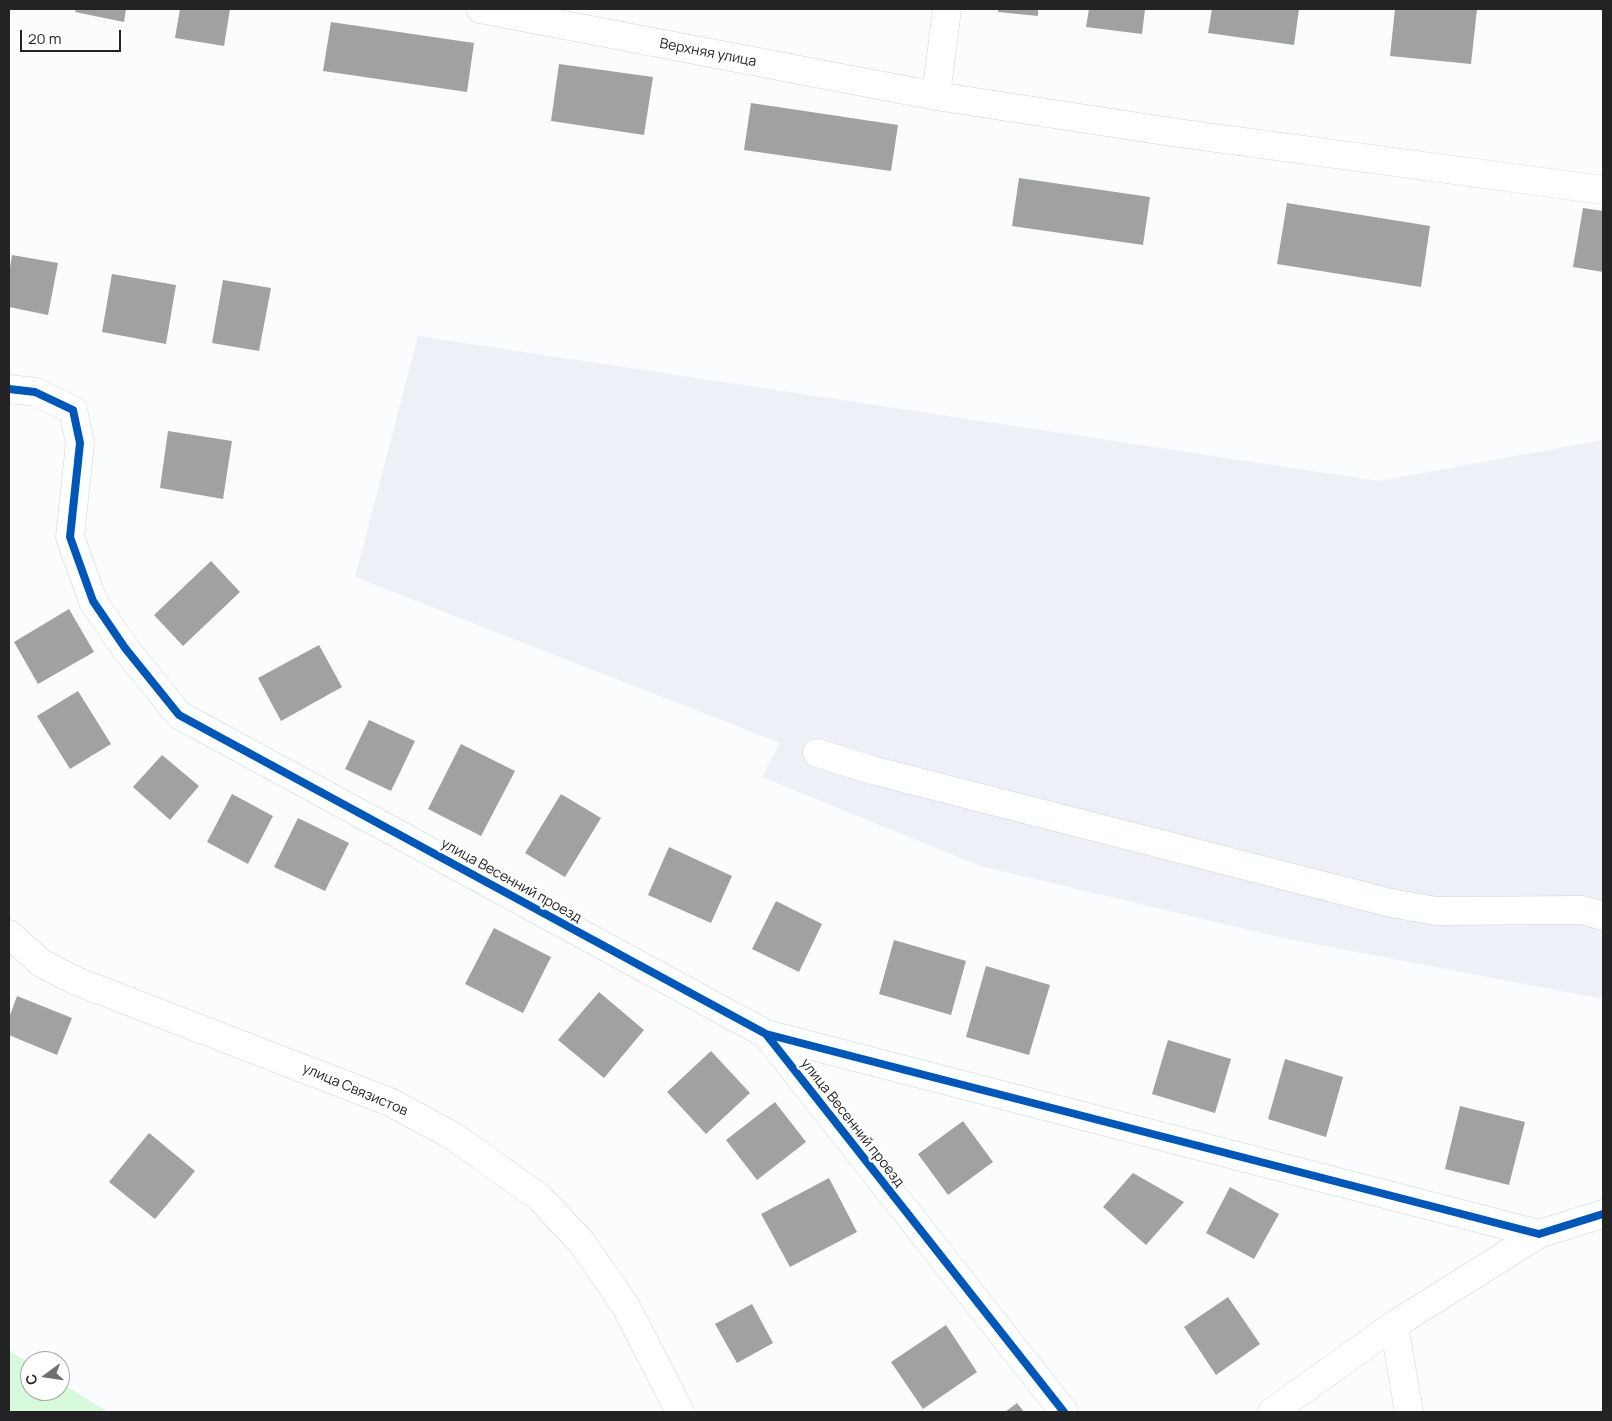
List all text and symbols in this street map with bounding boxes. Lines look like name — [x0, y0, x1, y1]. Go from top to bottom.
scale bar — [22, 20, 124, 52]
text: 20 m — [28, 28, 61, 49]
street label: Верхняя улица — [658, 35, 758, 71]
street label: улица Весенний проезд — [438, 835, 584, 927]
street label: улица Весенний проезд — [797, 1055, 907, 1191]
street label: улица Связистов — [300, 1060, 410, 1120]
north arrow — [20, 1351, 70, 1401]
text: С — [20, 1372, 41, 1387]

